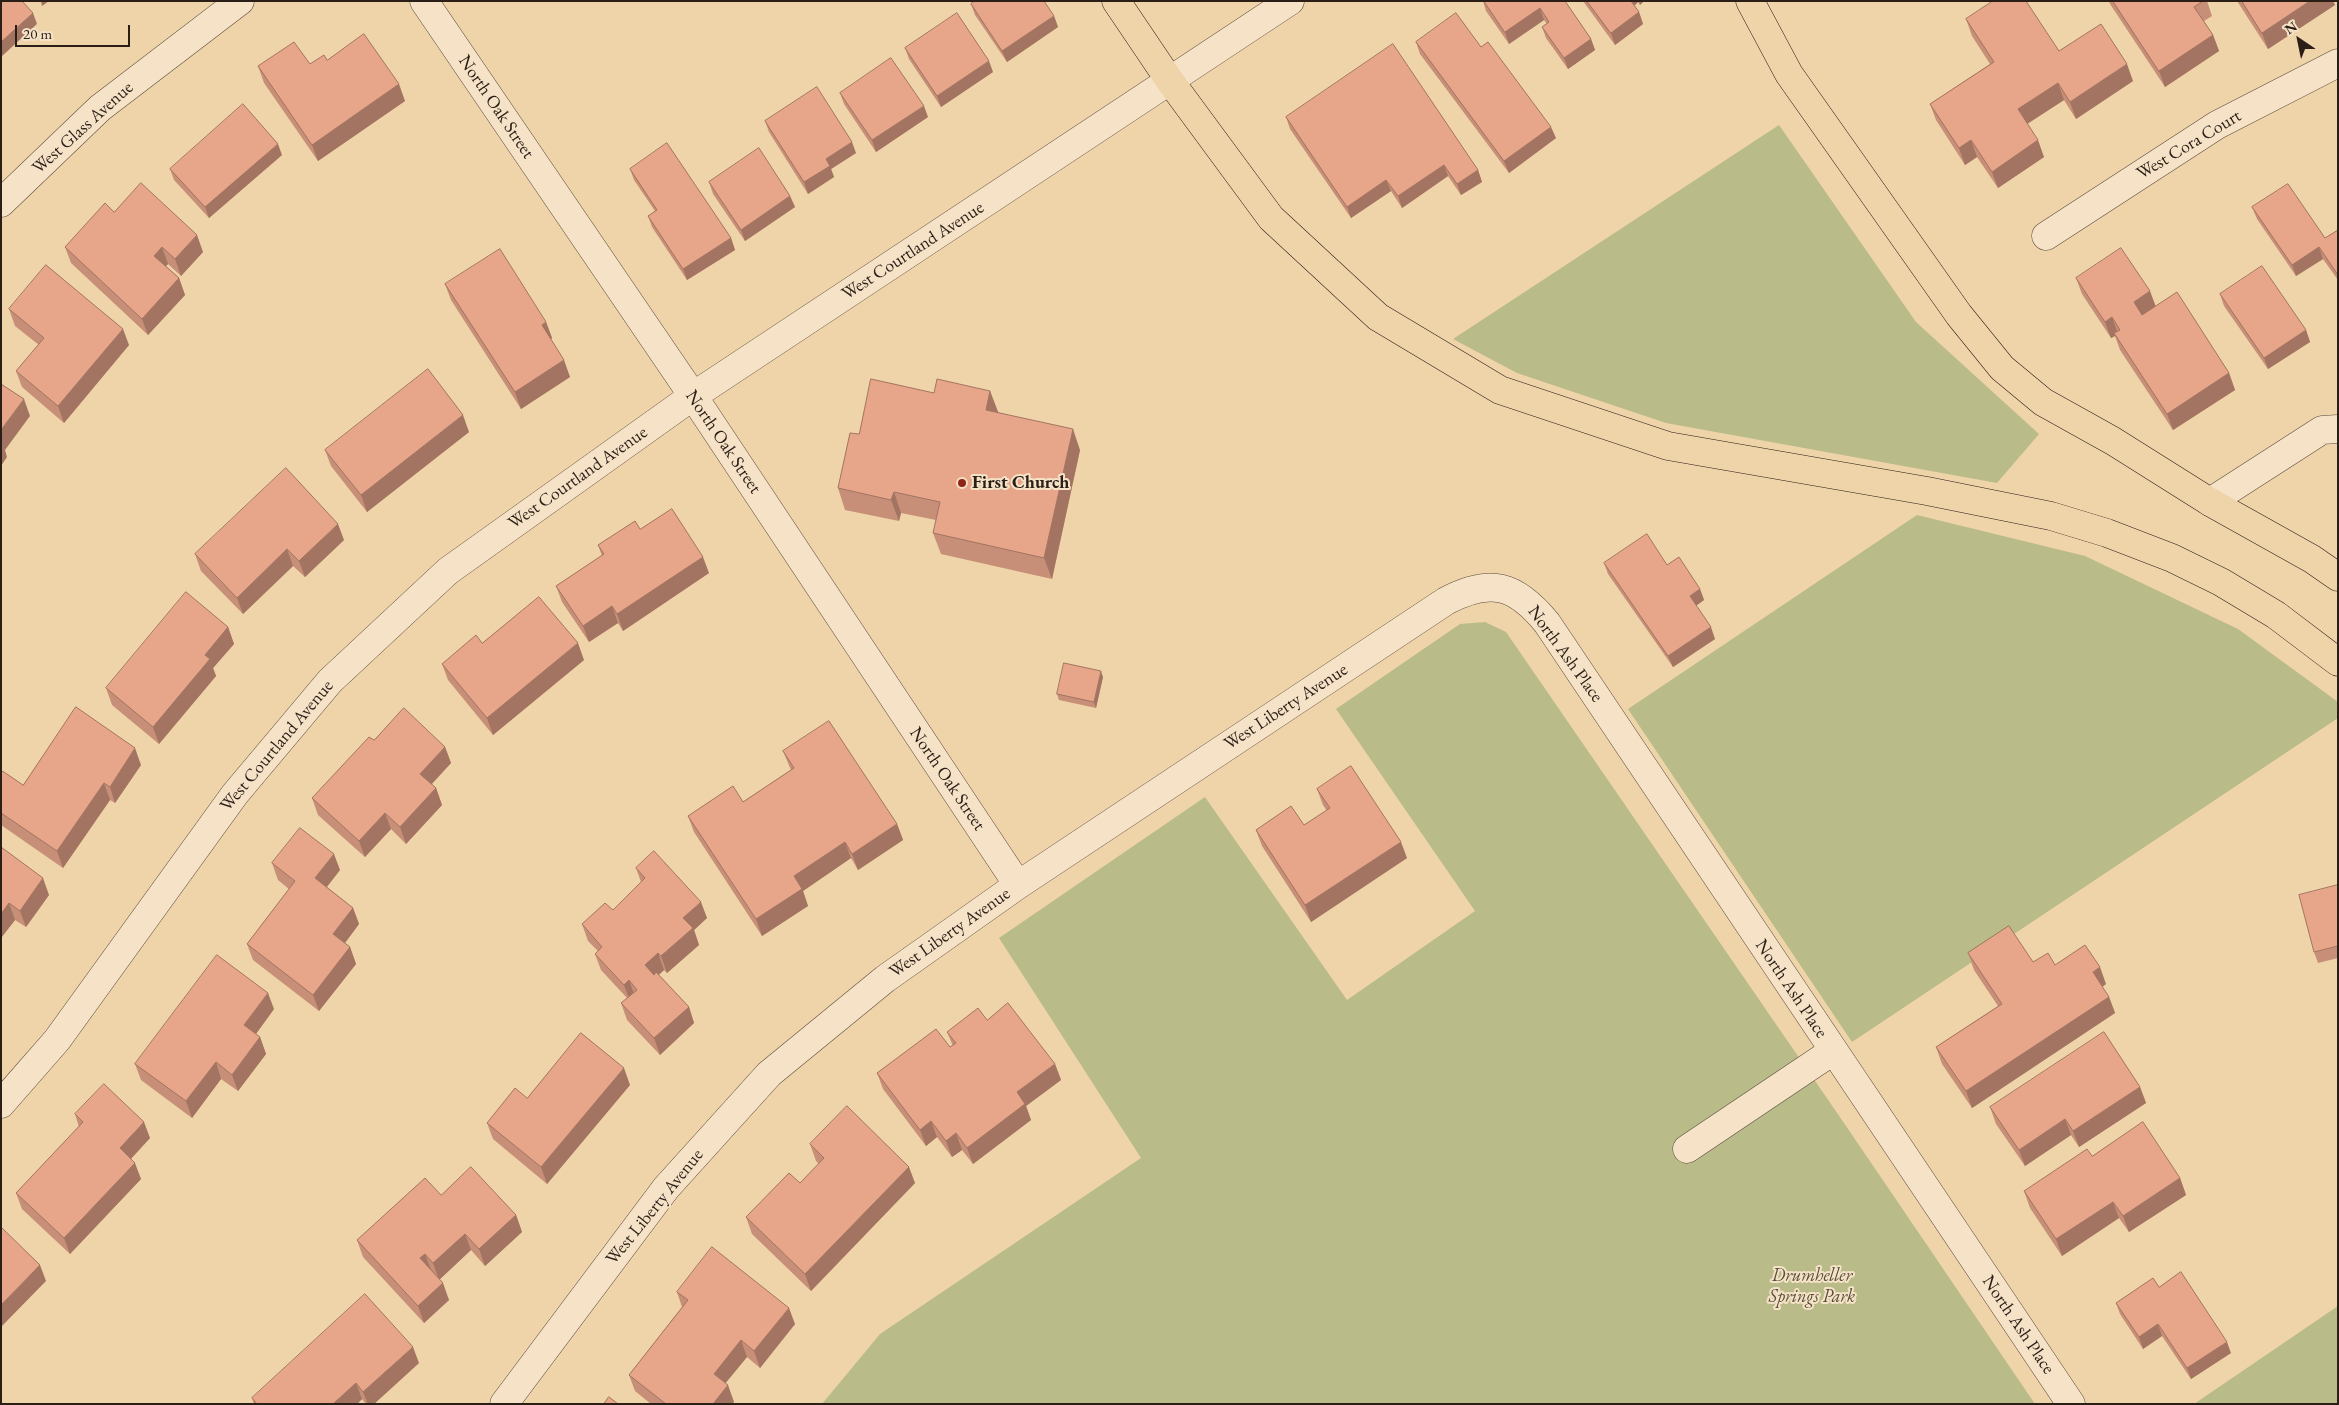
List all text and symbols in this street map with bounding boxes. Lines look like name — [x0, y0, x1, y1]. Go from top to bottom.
scale bar — [18, 15, 132, 47]
north arrow — [2274, 15, 2324, 65]
text: N — [2281, 17, 2300, 38]
text: 20 m — [23, 24, 52, 43]
street label: North Oak Street — [453, 51, 539, 163]
street label: West Glass Avenue — [28, 77, 138, 179]
street label: West Cora Court — [2133, 105, 2245, 185]
street label: West Courtland Avenue — [838, 197, 988, 305]
street label: North Oak Street — [680, 386, 766, 498]
street label: West Courtland Avenue — [504, 422, 652, 534]
place label: First Church — [972, 472, 1069, 494]
marker: First Church — [956, 477, 968, 489]
street label: North Ash Place — [1523, 601, 1607, 707]
street label: West Liberty Avenue — [1220, 659, 1352, 755]
street label: West Courtland Avenue — [216, 676, 338, 816]
street label: North Oak Street — [904, 723, 990, 835]
street label: West Liberty Avenue — [885, 883, 1015, 983]
street label: North Ash Place — [1750, 936, 1832, 1042]
street label: West Liberty Avenue — [602, 1145, 708, 1269]
park label: Drumheller Springs Park — [1769, 1265, 1855, 1308]
street label: North Ash Place — [1977, 1272, 2059, 1378]

